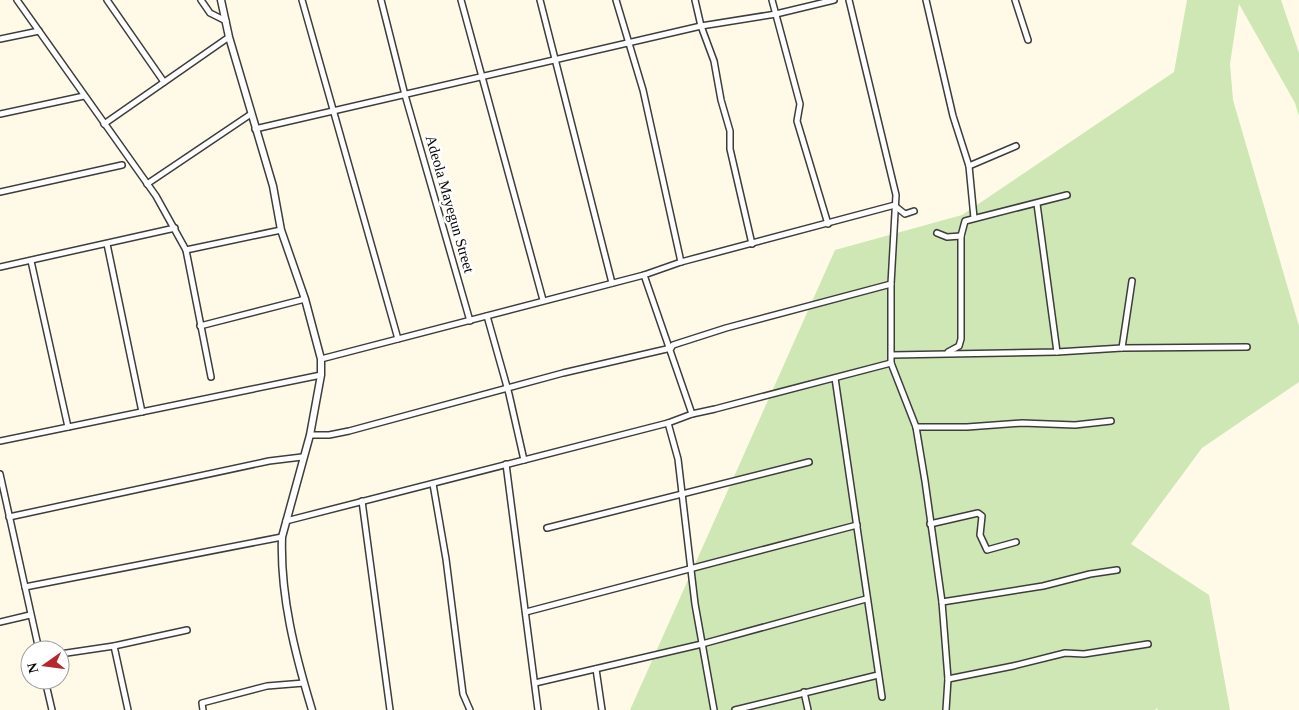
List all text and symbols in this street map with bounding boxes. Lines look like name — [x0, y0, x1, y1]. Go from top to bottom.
street label: Adeola Mayegun Street — [423, 133, 478, 275]
north arrow — [20, 640, 70, 690]
text: N — [24, 661, 41, 675]

